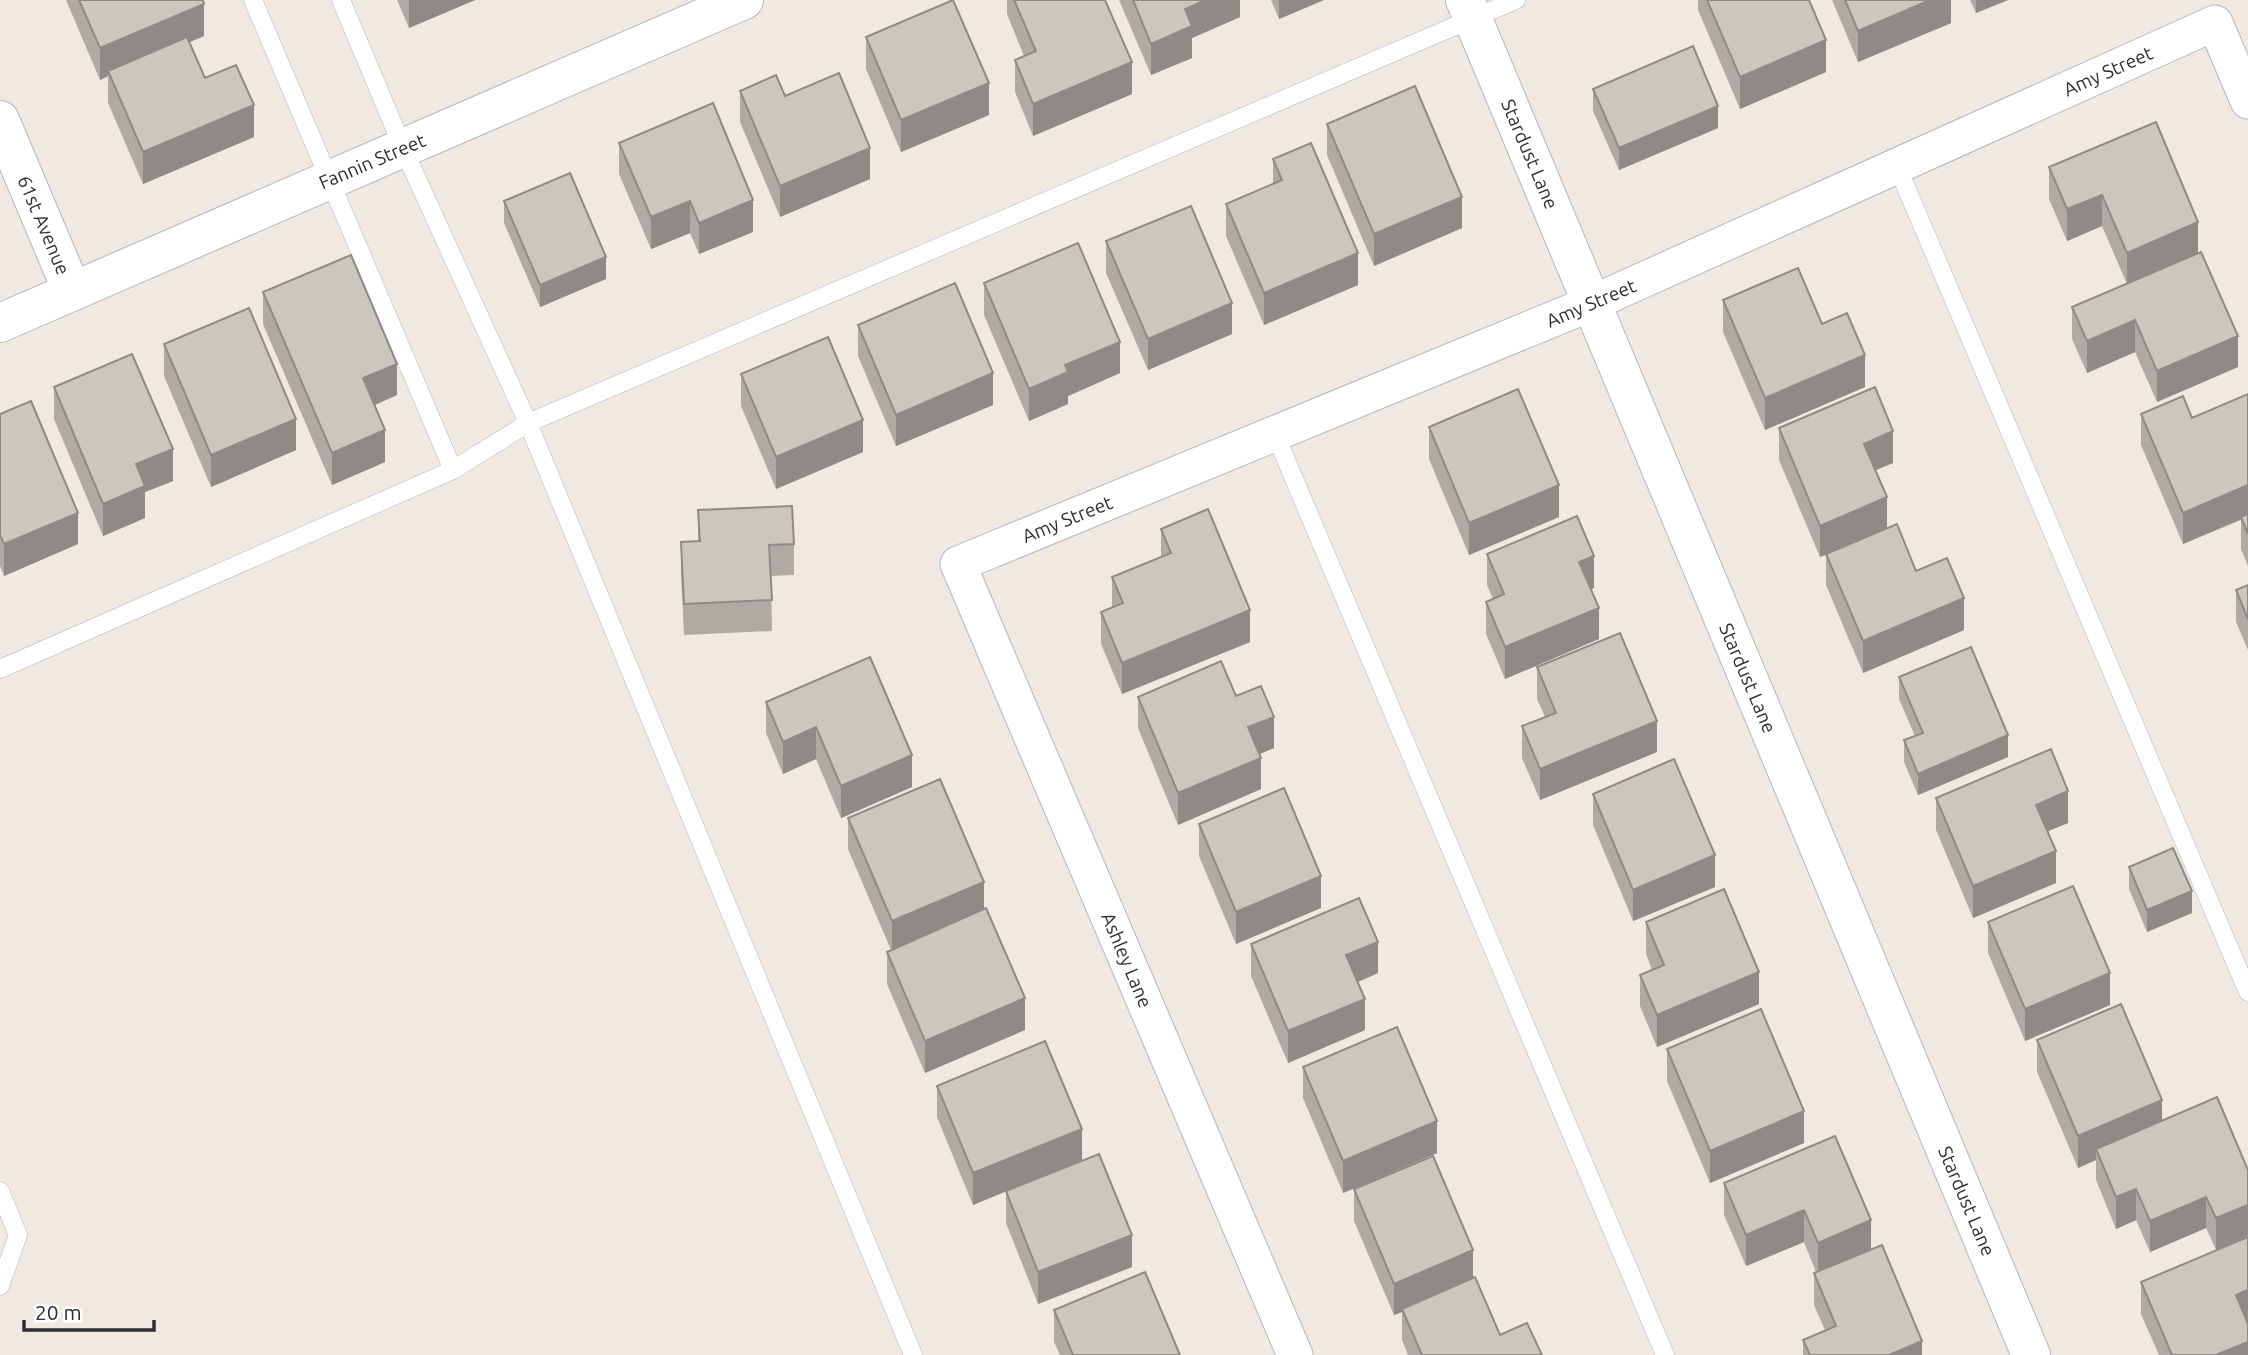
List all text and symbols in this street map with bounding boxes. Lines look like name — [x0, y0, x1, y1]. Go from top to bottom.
street label: Amy Street — [2060, 41, 2156, 100]
street label: Stardust Lane — [1497, 96, 1563, 212]
street label: Fannin Street — [315, 128, 429, 193]
street label: 61st Avenue — [13, 172, 75, 278]
street label: Amy Street — [1543, 274, 1640, 332]
street label: Amy Street — [1019, 491, 1116, 547]
street label: Stardust Lane — [1715, 620, 1781, 736]
street label: Ashley Lane — [1097, 909, 1157, 1011]
street label: Stardust Lane — [1934, 1143, 2000, 1259]
scale bar — [24, 1288, 154, 1332]
text: 20 m — [35, 1300, 82, 1324]

